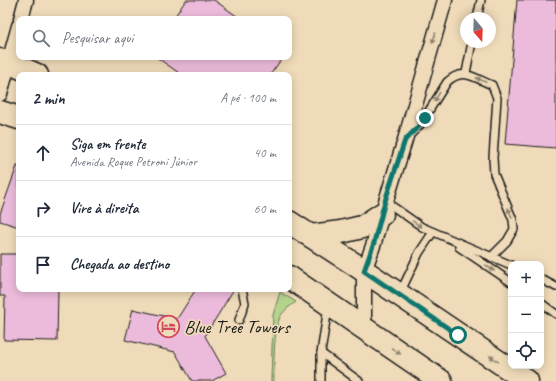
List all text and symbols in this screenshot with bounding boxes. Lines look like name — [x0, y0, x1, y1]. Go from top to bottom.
north arrow — [460, 12, 496, 48]
search box — [16, 16, 292, 60]
icon: search — [30, 27, 52, 49]
text: Pesquisar aqui — [62, 29, 133, 48]
one-way arrow — [431, 32, 437, 44]
one-way arrow — [475, 77, 486, 83]
text: 2 min — [32, 88, 65, 109]
text: A pé · 100 m — [220, 90, 276, 106]
one-way arrow — [434, 91, 441, 103]
route end — [416, 109, 434, 127]
text: Siga em frente — [70, 135, 146, 154]
icon: ahead — [32, 142, 54, 164]
text: 40 m — [254, 145, 276, 161]
text: Avenida Roque Petroni Júnior — [70, 154, 197, 170]
icon: right — [32, 198, 54, 220]
text: Vire à direita — [70, 199, 139, 218]
text: 60 m — [254, 201, 276, 217]
one-way arrow — [507, 206, 513, 218]
one-way arrow — [412, 220, 422, 228]
icon: arrive — [32, 254, 54, 276]
text: Chegada ao destino — [70, 255, 169, 274]
map controls — [508, 261, 544, 369]
button: + — [508, 261, 544, 297]
one-way arrow — [484, 264, 495, 272]
button: − — [508, 297, 544, 333]
hotel icon: Blue Tree Towers — [156, 314, 182, 340]
place label: Blue Tree Towers — [184, 315, 291, 339]
route start — [449, 326, 467, 344]
button: locate — [508, 333, 544, 369]
one-way arrow — [391, 347, 402, 355]
one-way arrow — [489, 355, 500, 363]

